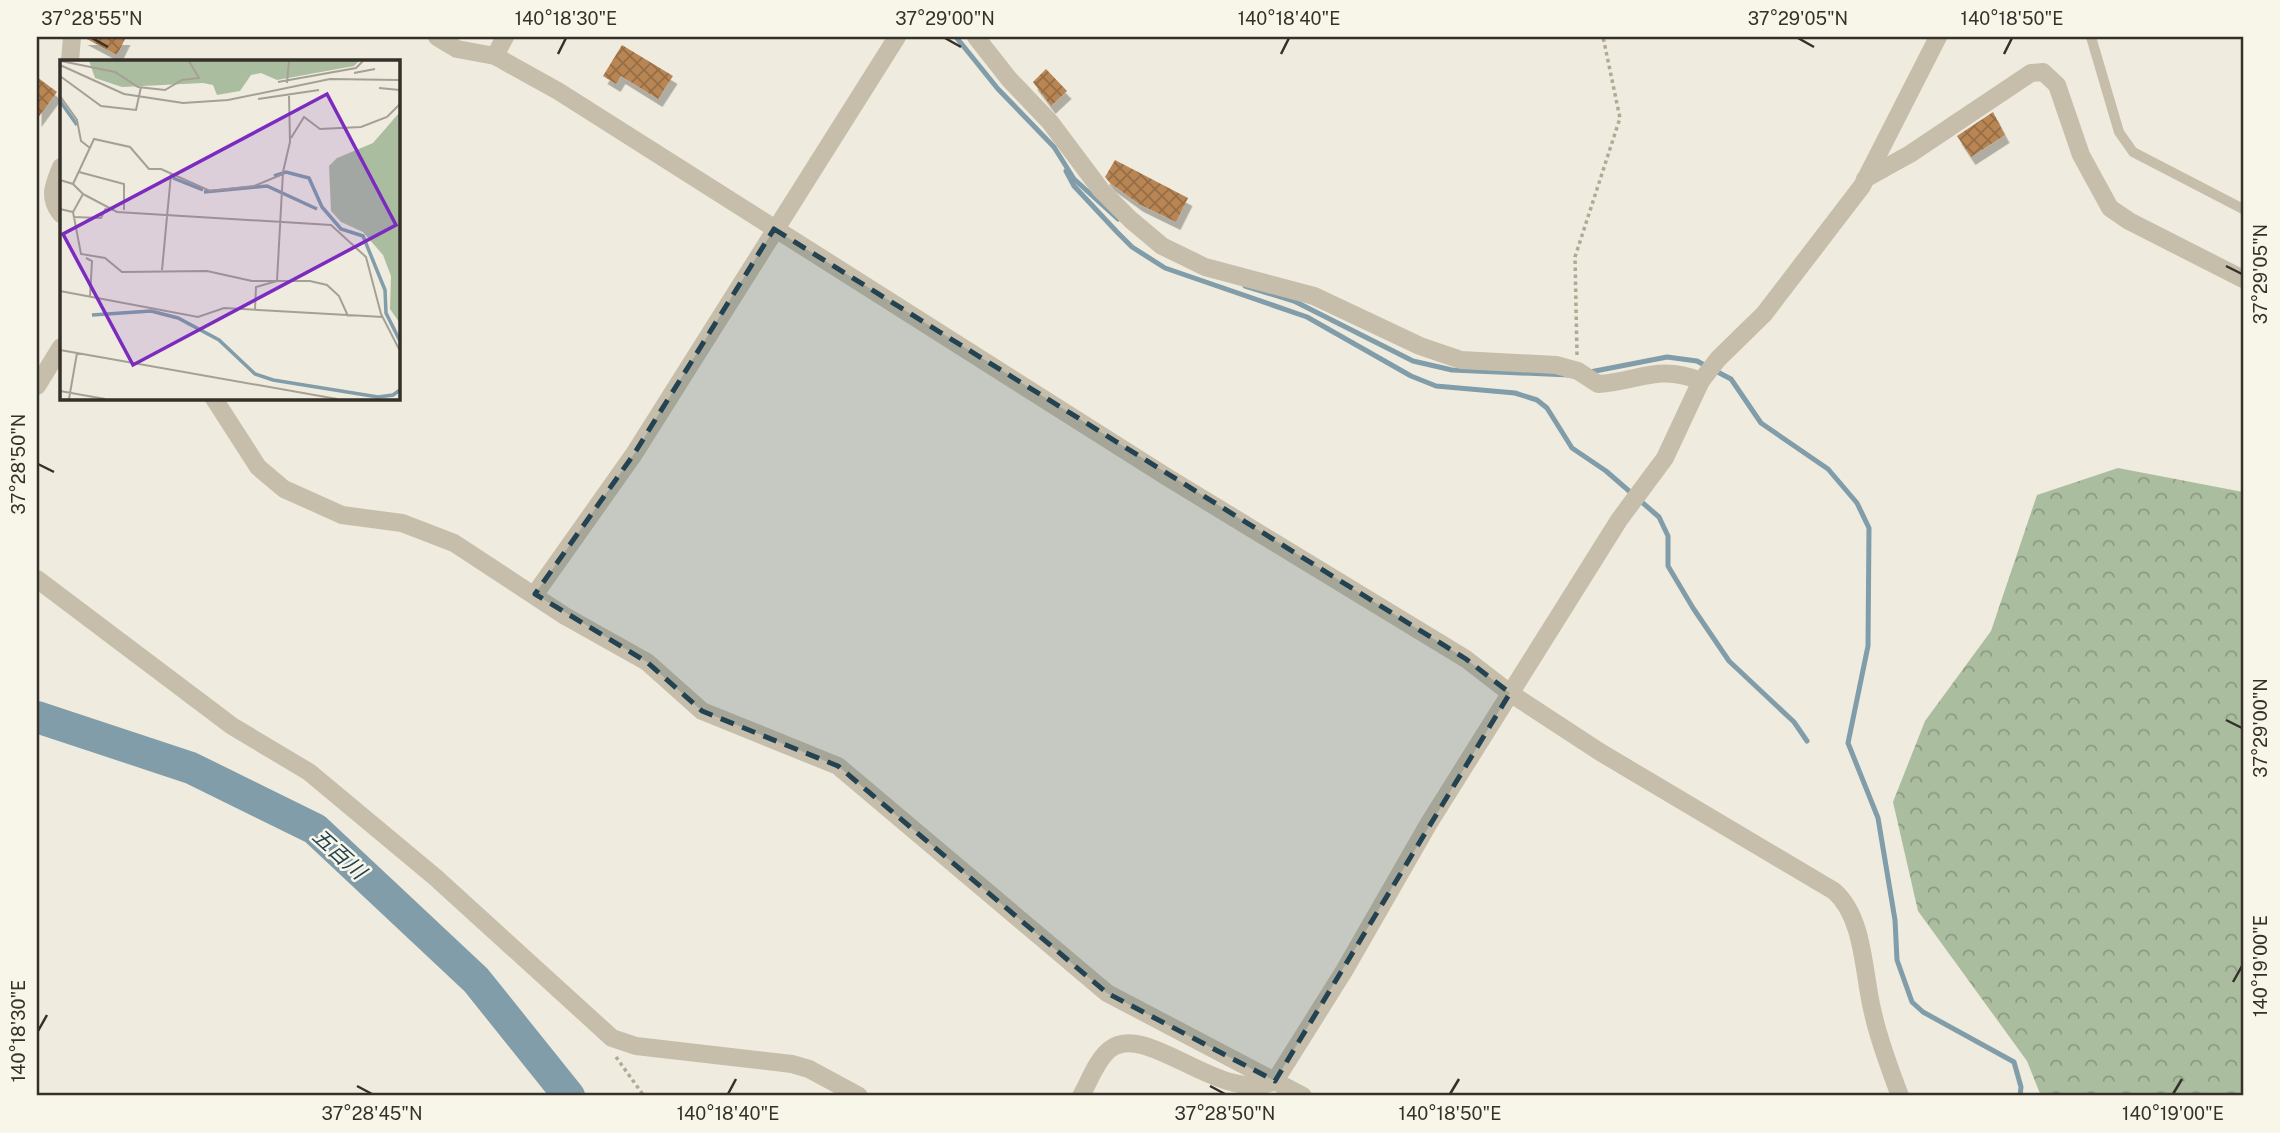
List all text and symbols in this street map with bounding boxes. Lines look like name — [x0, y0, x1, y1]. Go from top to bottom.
text: 37°28'55"N — [41, 8, 143, 29]
text: 140°18'30"E — [515, 8, 617, 29]
text: 37°29'00"N — [895, 8, 995, 29]
text: 140°18'40"E — [1238, 8, 1340, 29]
text: 37°29'05"N — [1748, 8, 1848, 29]
text: 140°18'50"E — [1961, 8, 2063, 29]
inset map — [60, 60, 399, 399]
text: 37°29'05"N — [2250, 224, 2271, 324]
text: 37°28'50"N — [8, 414, 29, 514]
text: 37°29'00"N — [2250, 678, 2271, 778]
water label: 五百川 — [308, 823, 373, 885]
text: 140°19'00"E — [2250, 915, 2271, 1017]
text: 140°18'30"E — [8, 980, 29, 1082]
text: 37°28'45"N — [322, 1103, 422, 1124]
text: 140°18'40"E — [677, 1103, 779, 1124]
text: 37°28'50"N — [1175, 1103, 1275, 1124]
text: 140°18'50"E — [1399, 1103, 1501, 1124]
text: 140°19'00"E — [2122, 1103, 2224, 1124]

